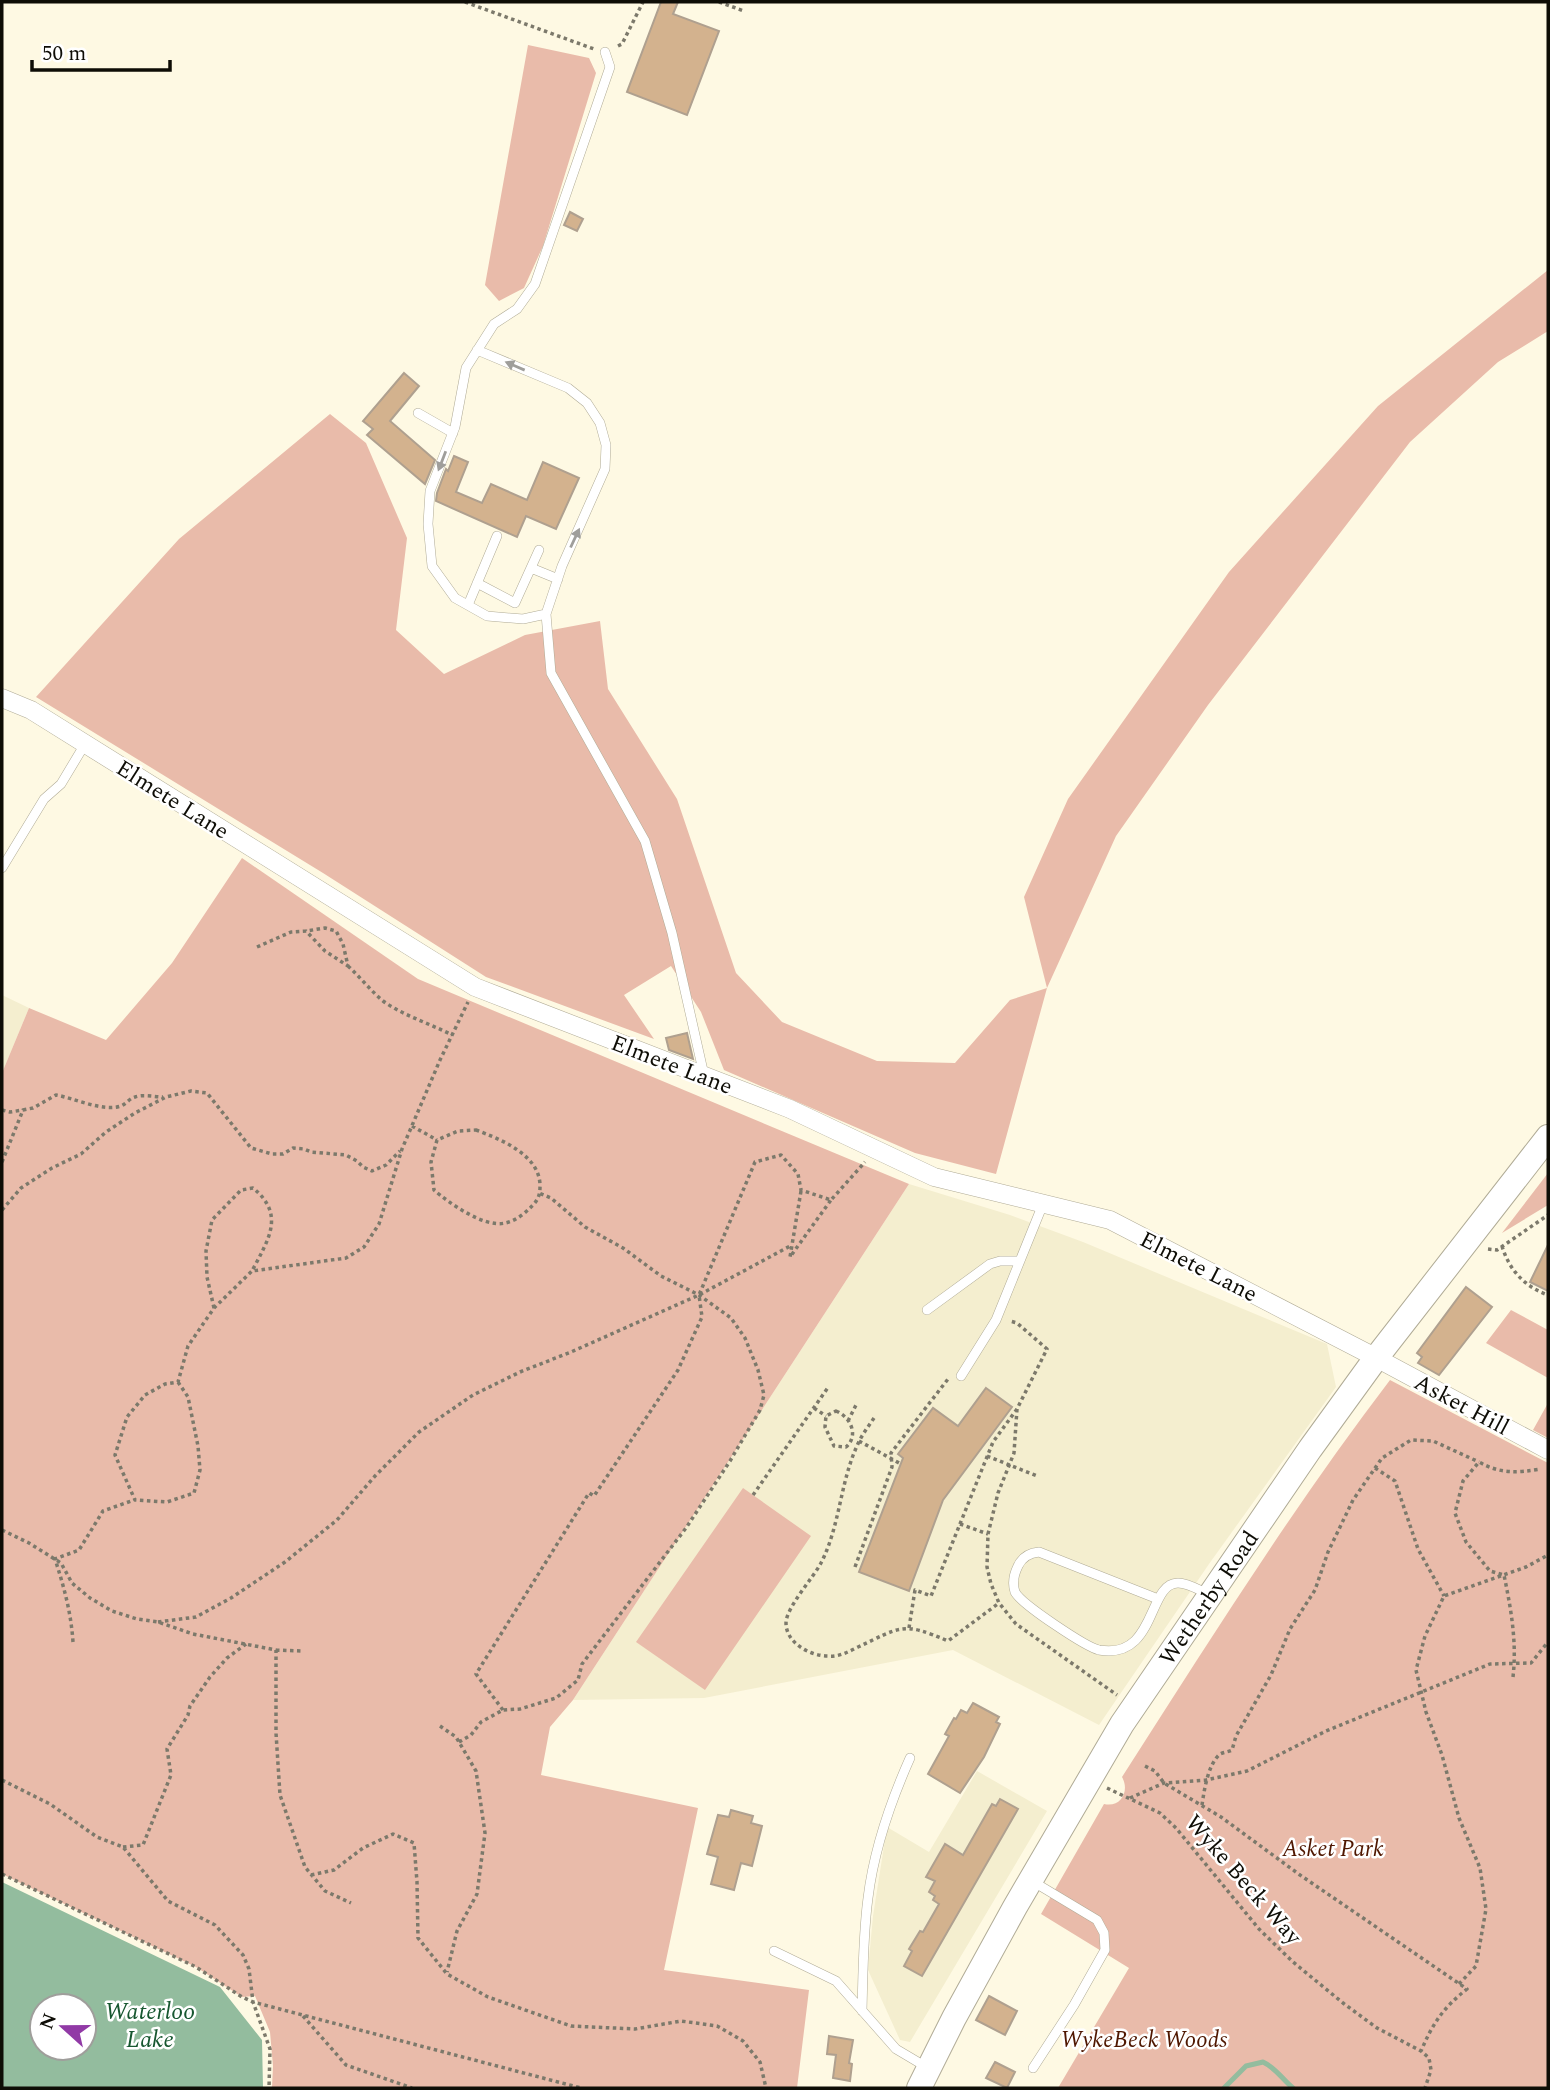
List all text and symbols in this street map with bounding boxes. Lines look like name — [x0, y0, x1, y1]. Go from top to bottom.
scale bar — [32, 28, 170, 72]
text: 50 m — [42, 38, 86, 70]
one-way arrow — [505, 360, 525, 372]
one-way arrow — [437, 450, 448, 471]
one-way arrow — [569, 528, 581, 548]
street label: Elmete Lane — [109, 752, 236, 849]
street label: Elmete Lane — [605, 1026, 737, 1105]
street label: Elmete Lane — [1133, 1223, 1263, 1312]
street label: Asket Hill — [1407, 1366, 1515, 1445]
street label: Wetherby Road — [1151, 1524, 1268, 1673]
street label: Wyke Beck Way — [1176, 1807, 1310, 1954]
park label: Asket Park — [1281, 1832, 1384, 1867]
north arrow — [28, 1992, 98, 2062]
water label: Waterloo Lake — [105, 1994, 195, 2058]
text: N — [32, 2009, 65, 2034]
park label: WykeBeck Woods — [1061, 2023, 1227, 2058]

